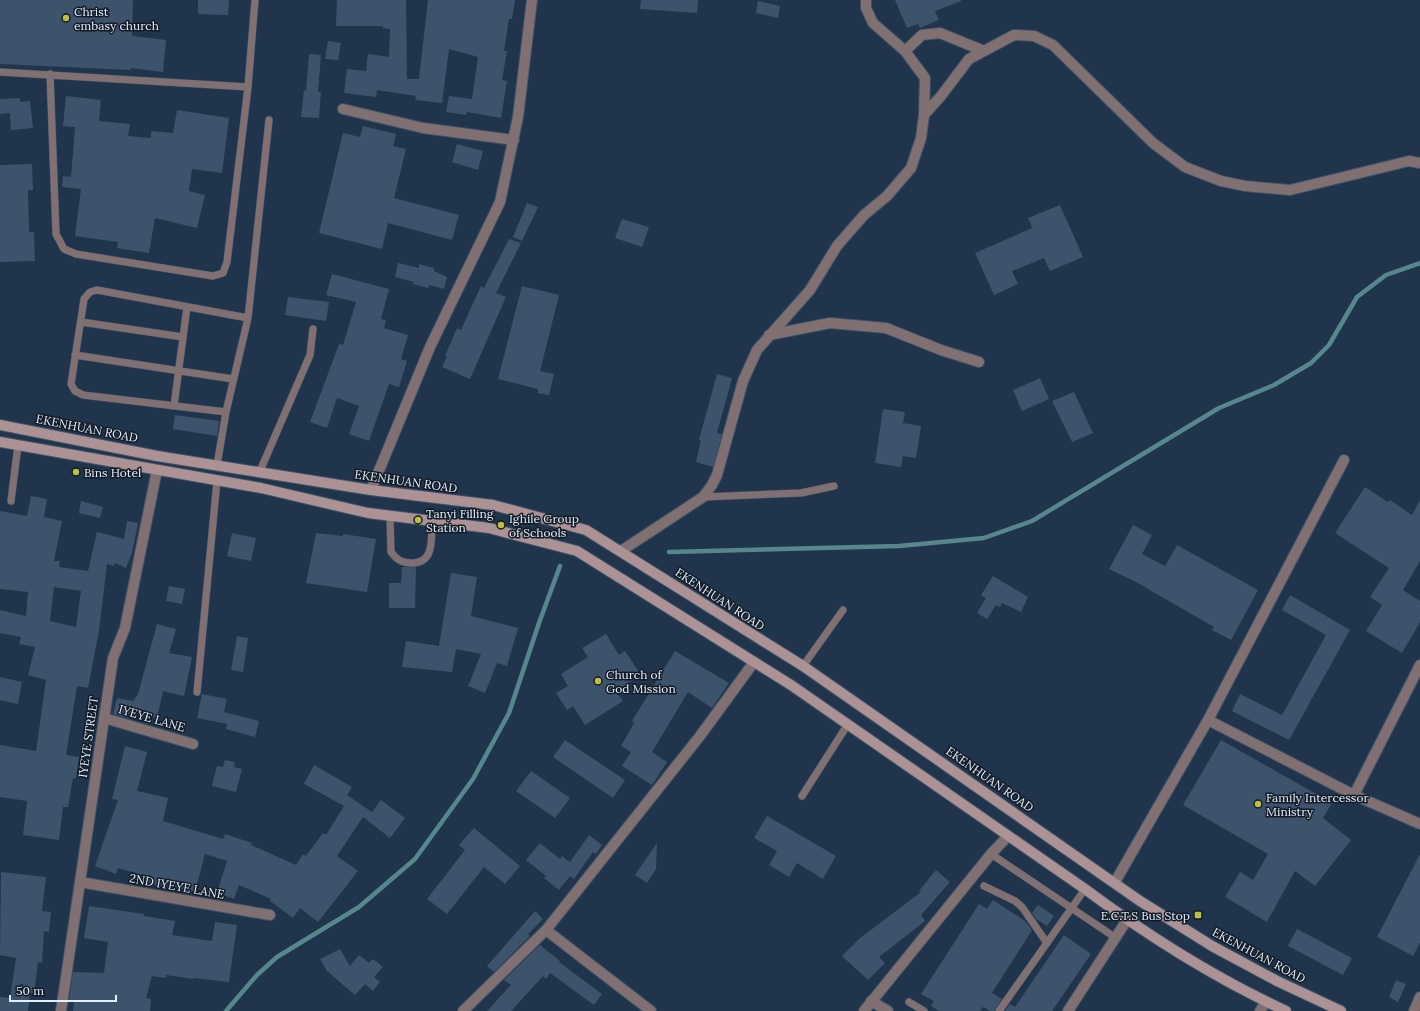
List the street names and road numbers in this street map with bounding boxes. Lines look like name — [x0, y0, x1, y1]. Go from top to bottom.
street label: EKENHUAN ROAD — [35, 411, 139, 445]
street label: EKENHUAN ROAD — [354, 466, 458, 496]
street label: EKENHUAN ROAD — [672, 565, 768, 634]
street label: IYEYE STREET — [75, 695, 101, 779]
street label: IYEYE LANE — [117, 701, 187, 735]
street label: EKENHUAN ROAD — [943, 743, 1037, 815]
street label: 2ND IYEYE LANE — [128, 870, 226, 902]
street label: EKENHUAN ROAD — [1210, 924, 1308, 986]

